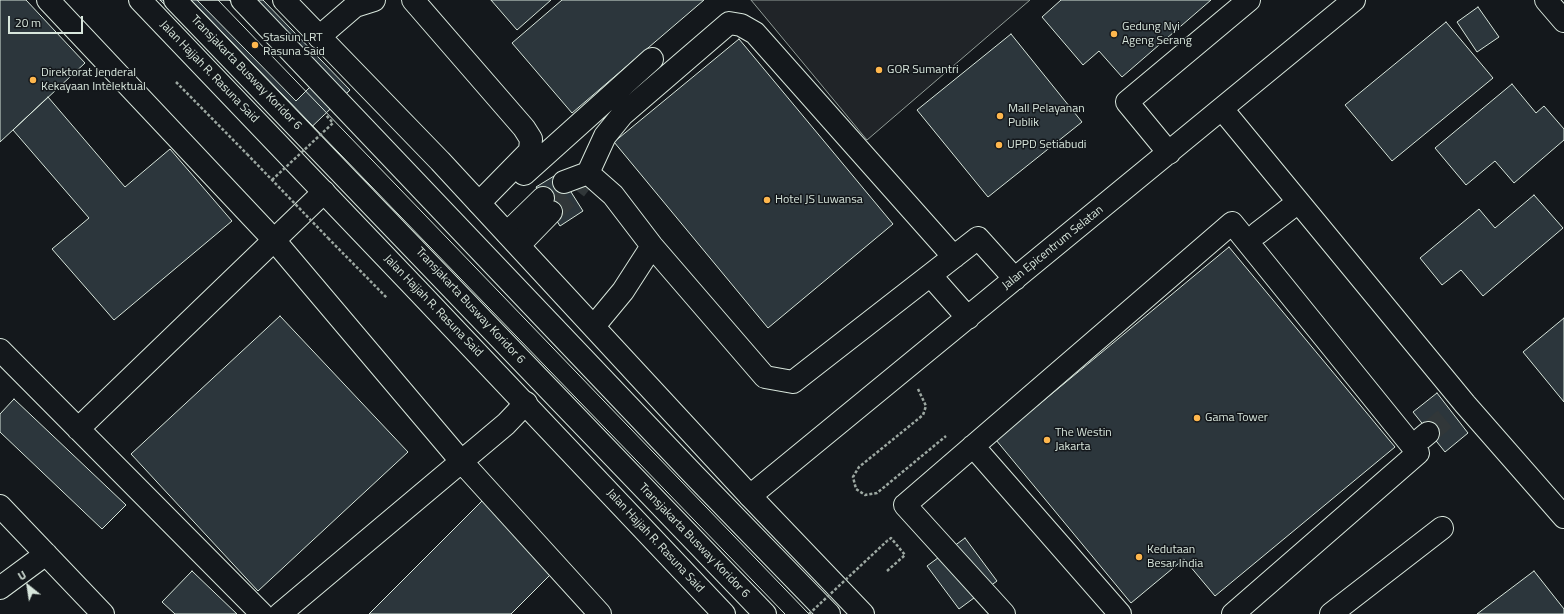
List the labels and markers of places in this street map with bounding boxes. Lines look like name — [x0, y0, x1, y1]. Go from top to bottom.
place label: Gedung Nyi Ageng Serang — [1122, 20, 1192, 48]
marker: Gedung Nyi Ageng Serang — [1109, 29, 1119, 39]
place label: Stasiun LRT Rasuna Said — [263, 31, 325, 59]
marker: Stasiun LRT Rasuna Said — [250, 40, 260, 50]
place label: GOR Sumantri — [887, 63, 959, 77]
marker: GOR Sumantri — [874, 65, 884, 75]
place label: Direktorat Jenderal Kekayaan Intelektual — [41, 66, 146, 94]
marker: Direktorat Jenderal Kekayaan Intelektual — [28, 75, 38, 85]
place label: Mall Pelayanan Publik — [1008, 102, 1085, 130]
marker: Mall Pelayanan Publik — [995, 111, 1005, 121]
place label: UPPD Setiabudi — [1007, 138, 1086, 152]
marker: UPPD Setiabudi — [994, 140, 1004, 150]
place label: Hotel JS Luwansa — [775, 193, 863, 207]
marker: Hotel JS Luwansa — [762, 195, 772, 205]
place label: Gama Tower — [1205, 411, 1268, 425]
marker: Gama Tower — [1192, 413, 1202, 423]
place label: The Westin Jakarta — [1055, 426, 1112, 454]
marker: The Westin Jakarta — [1042, 435, 1052, 445]
place label: Kedutaan Besar India — [1147, 543, 1203, 571]
marker: Kedutaan Besar India — [1134, 552, 1144, 562]

